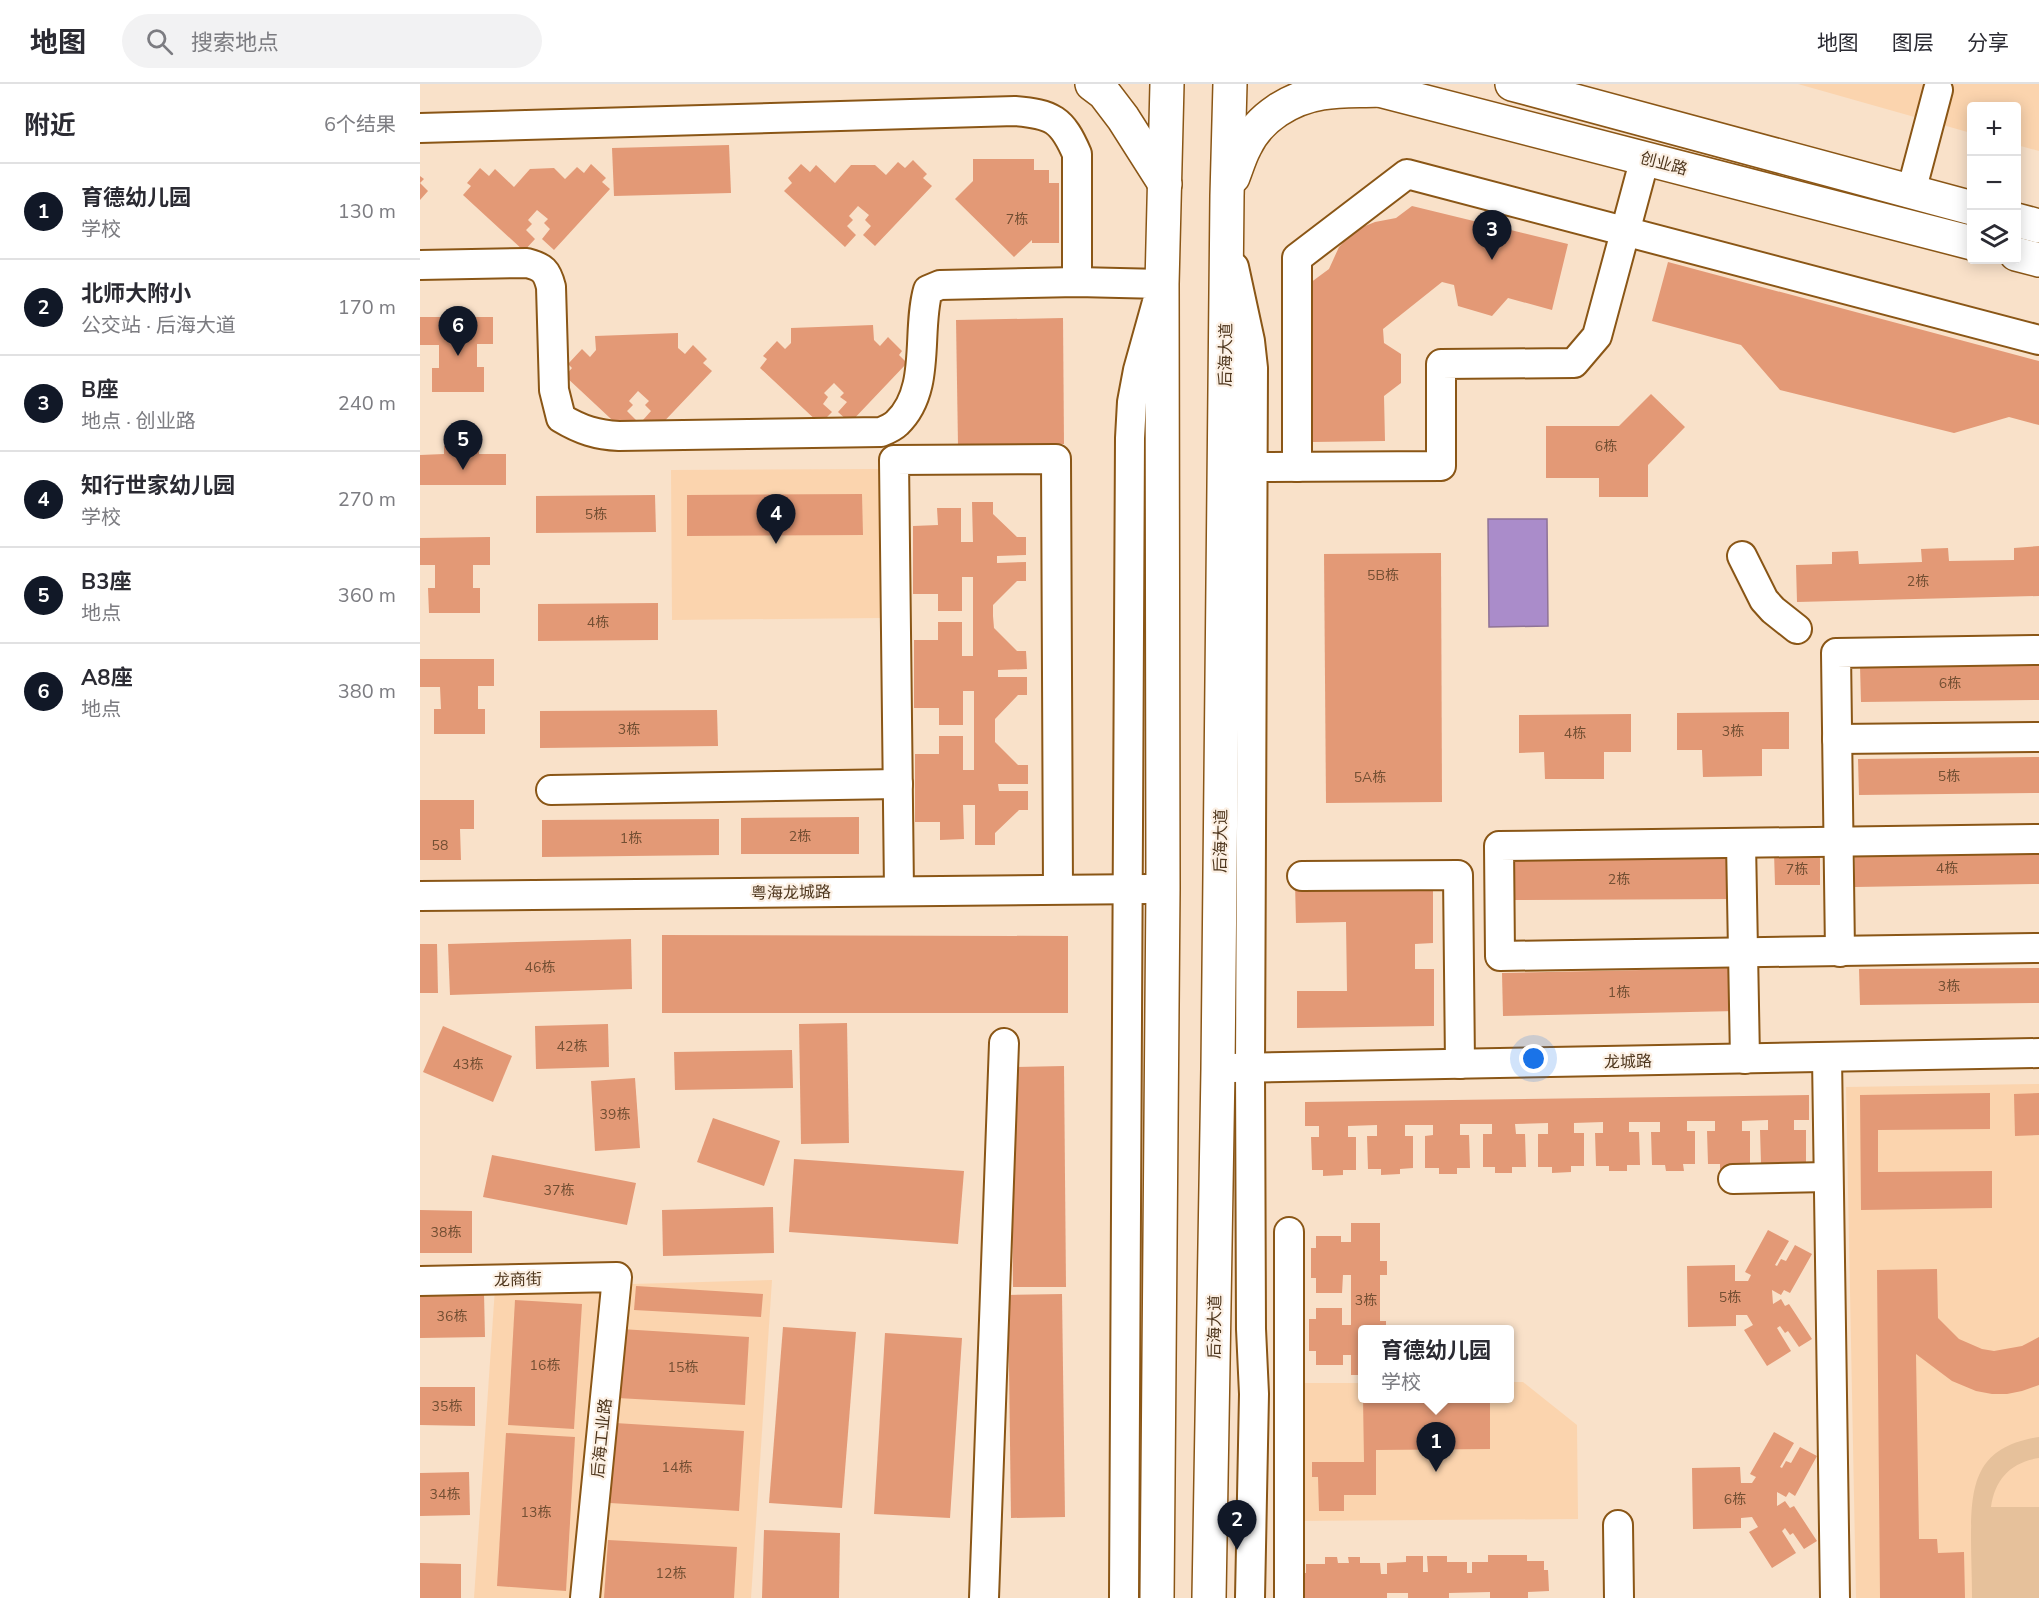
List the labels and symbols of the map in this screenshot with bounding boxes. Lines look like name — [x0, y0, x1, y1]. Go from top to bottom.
street label: 创业路 — [1638, 147, 1690, 181]
house number: 7栋 — [1006, 210, 1028, 229]
pin: 3 — [1472, 210, 1512, 260]
pin: 6 — [438, 306, 477, 356]
street label: 后海大道 — [1214, 323, 1238, 387]
pin: 5 — [444, 420, 483, 470]
house number: 6栋 — [1595, 437, 1617, 456]
pin: 4 — [756, 494, 796, 544]
house number: 5栋 — [585, 505, 607, 524]
house number: 5B栋 — [1367, 566, 1399, 585]
house number: 2栋 — [1907, 572, 1929, 591]
house number: 4栋 — [587, 613, 609, 632]
house number: 6栋 — [1939, 674, 1961, 693]
house number: 3栋 — [618, 720, 640, 739]
house number: 3栋 — [1722, 722, 1744, 741]
house number: 4栋 — [1564, 724, 1586, 743]
house number: 5栋 — [1938, 767, 1960, 786]
house number: 5A栋 — [1354, 768, 1386, 787]
street label: 后海大道 — [1209, 809, 1233, 873]
house number: 2栋 — [789, 827, 811, 846]
house number: 1栋 — [620, 829, 642, 848]
house number: 58 — [432, 836, 448, 855]
house number: 4栋 — [1936, 859, 1958, 878]
house number: 7栋 — [1786, 860, 1808, 879]
house number: 2栋 — [1608, 870, 1630, 889]
street label: 粤海龙城路 — [751, 881, 831, 905]
house number: 46栋 — [525, 958, 555, 977]
house number: 3栋 — [1938, 977, 1960, 996]
house number: 1栋 — [1608, 983, 1630, 1002]
house number: 42栋 — [557, 1037, 587, 1056]
your location — [1519, 1044, 1548, 1073]
street label: 龙城路 — [1604, 1051, 1652, 1073]
house number: 43栋 — [453, 1055, 483, 1074]
house number: 39栋 — [600, 1105, 630, 1124]
house number: 37栋 — [544, 1181, 574, 1200]
house number: 38栋 — [431, 1223, 461, 1242]
street label: 龙商街 — [494, 1269, 542, 1291]
house number: 5栋 — [1719, 1288, 1741, 1307]
house number: 3栋 — [1355, 1291, 1377, 1310]
street label: 后海大道 — [1203, 1295, 1227, 1359]
house number: 36栋 — [437, 1307, 467, 1326]
house number: 16栋 — [530, 1356, 560, 1375]
house number: 15栋 — [668, 1358, 698, 1377]
house number: 35栋 — [432, 1397, 462, 1416]
street label: 后海工业路 — [587, 1397, 617, 1479]
pin: 1 — [1416, 1422, 1456, 1472]
house number: 14栋 — [662, 1458, 692, 1477]
house number: 34栋 — [430, 1485, 460, 1504]
house number: 6栋 — [1724, 1490, 1746, 1509]
pin: 2 — [1218, 1500, 1256, 1550]
house number: 13栋 — [521, 1503, 551, 1522]
house number: 12栋 — [656, 1564, 686, 1583]

